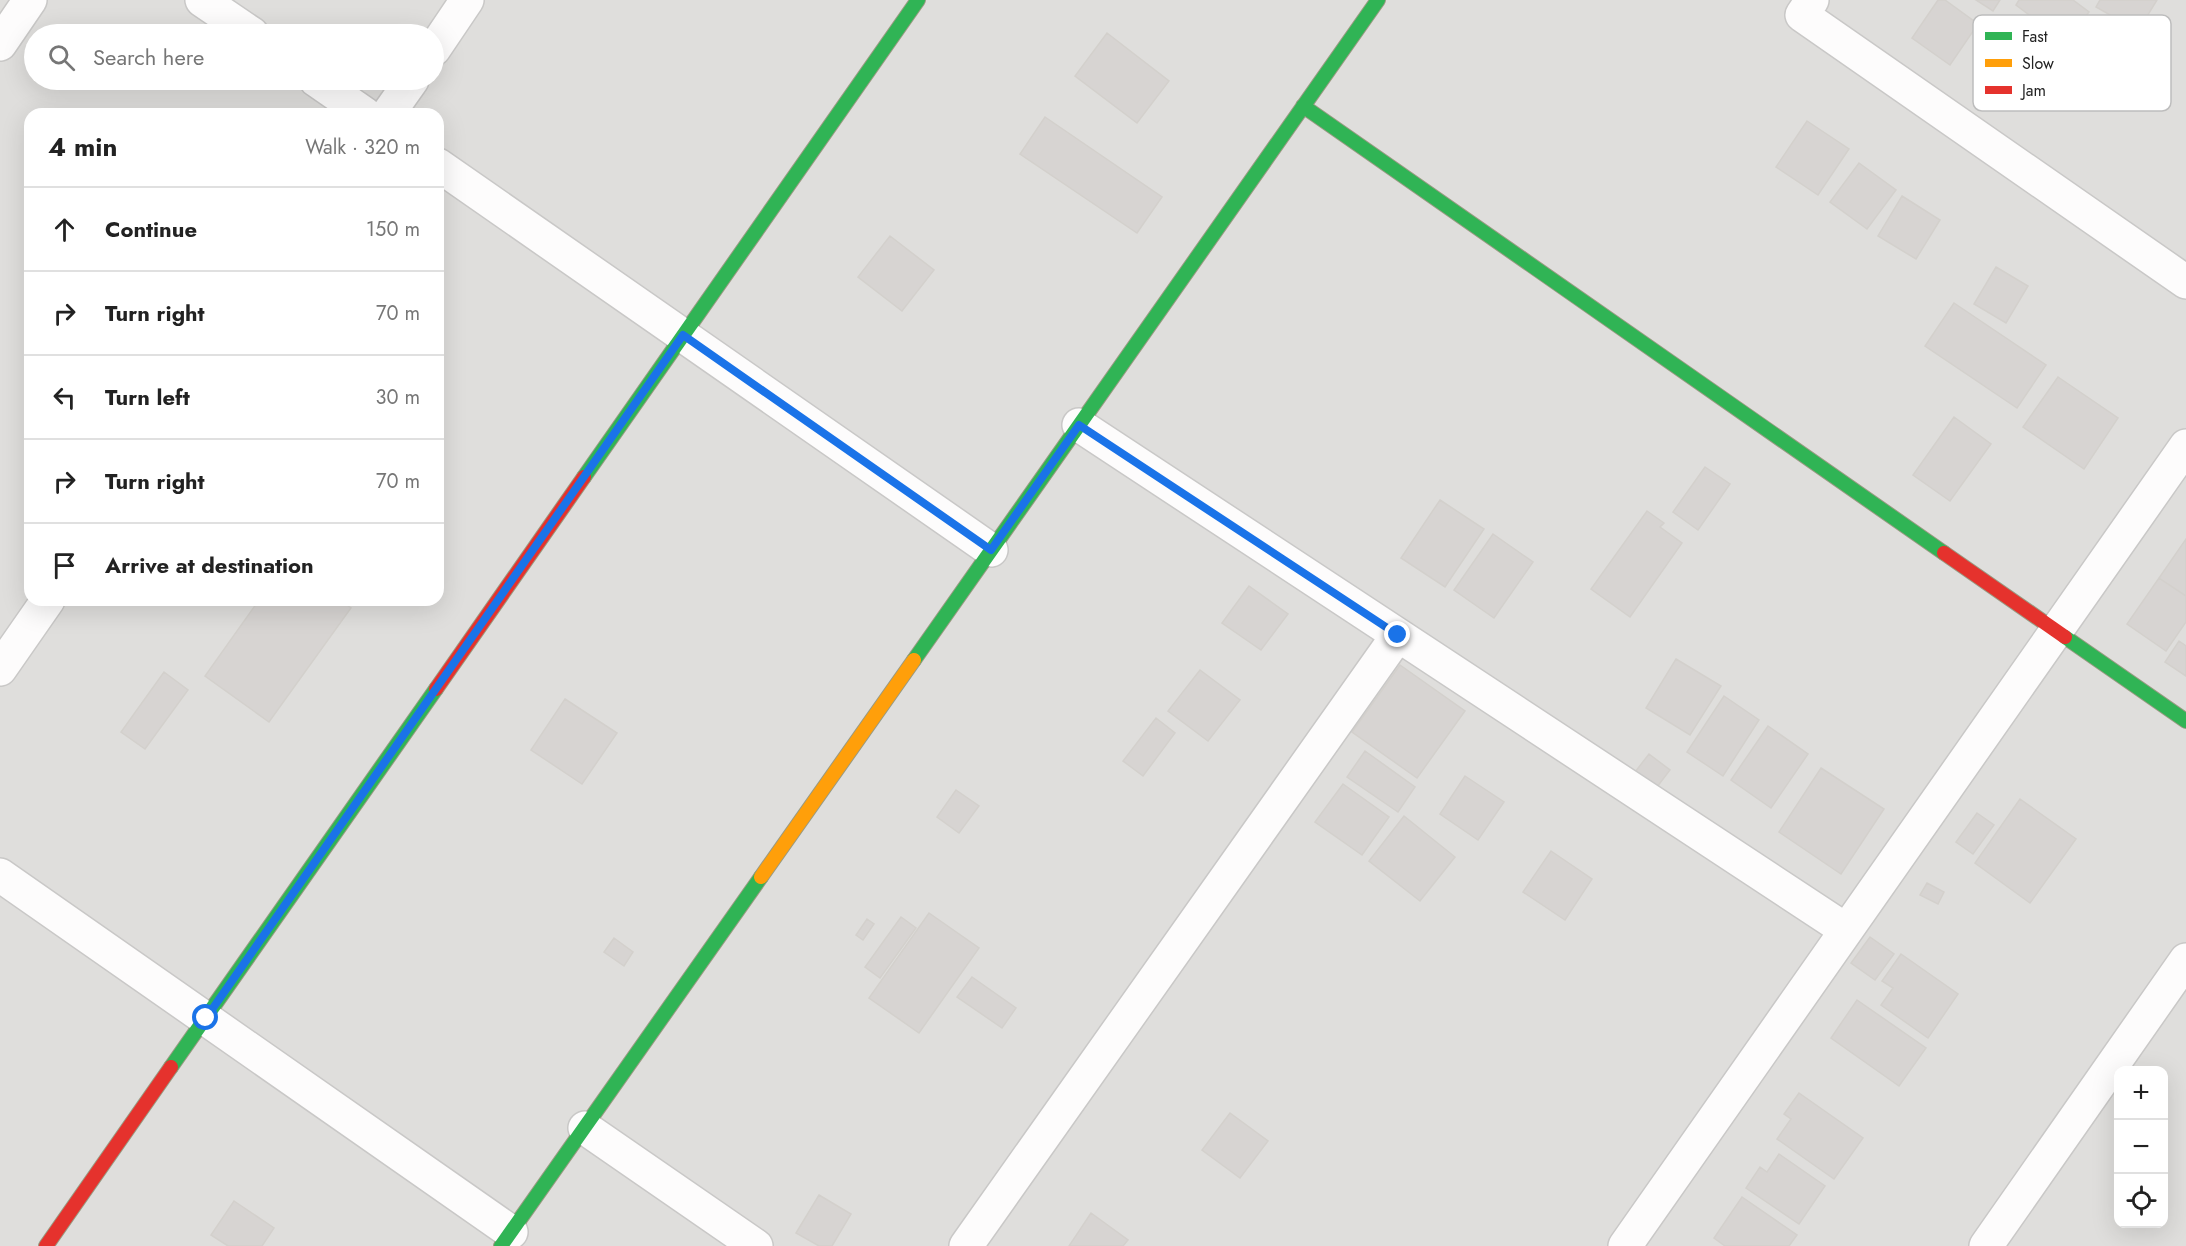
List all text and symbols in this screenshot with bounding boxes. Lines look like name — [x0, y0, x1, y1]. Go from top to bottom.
legend — [1973, 15, 2171, 111]
search box — [24, 24, 444, 90]
text: Fast — [2022, 25, 2048, 48]
icon: search — [45, 41, 78, 74]
text: Search here — [93, 41, 204, 73]
text: Slow — [2022, 52, 2054, 75]
text: Jam — [2020, 79, 2046, 102]
text: 4 min — [48, 128, 117, 166]
text: Walk · 320 m — [305, 133, 420, 162]
icon: ahead — [48, 213, 81, 246]
text: Continue — [105, 213, 197, 245]
text: 150 m — [366, 215, 420, 244]
icon: right — [48, 297, 81, 330]
text: Turn right — [105, 297, 205, 329]
text: 70 m — [376, 299, 420, 328]
icon: left — [48, 381, 81, 414]
text: Turn left — [105, 381, 190, 413]
text: 30 m — [375, 383, 420, 412]
icon: right — [48, 465, 81, 498]
text: Turn right — [105, 465, 205, 497]
text: 70 m — [376, 467, 420, 496]
icon: arrive — [48, 549, 81, 582]
text: Arrive at destination — [105, 549, 314, 581]
route end — [1384, 621, 1410, 647]
route start — [192, 1004, 218, 1030]
map controls — [2114, 1066, 2168, 1228]
button: + — [2114, 1066, 2168, 1120]
button: − — [2114, 1120, 2168, 1174]
button: locate — [2114, 1174, 2168, 1228]

